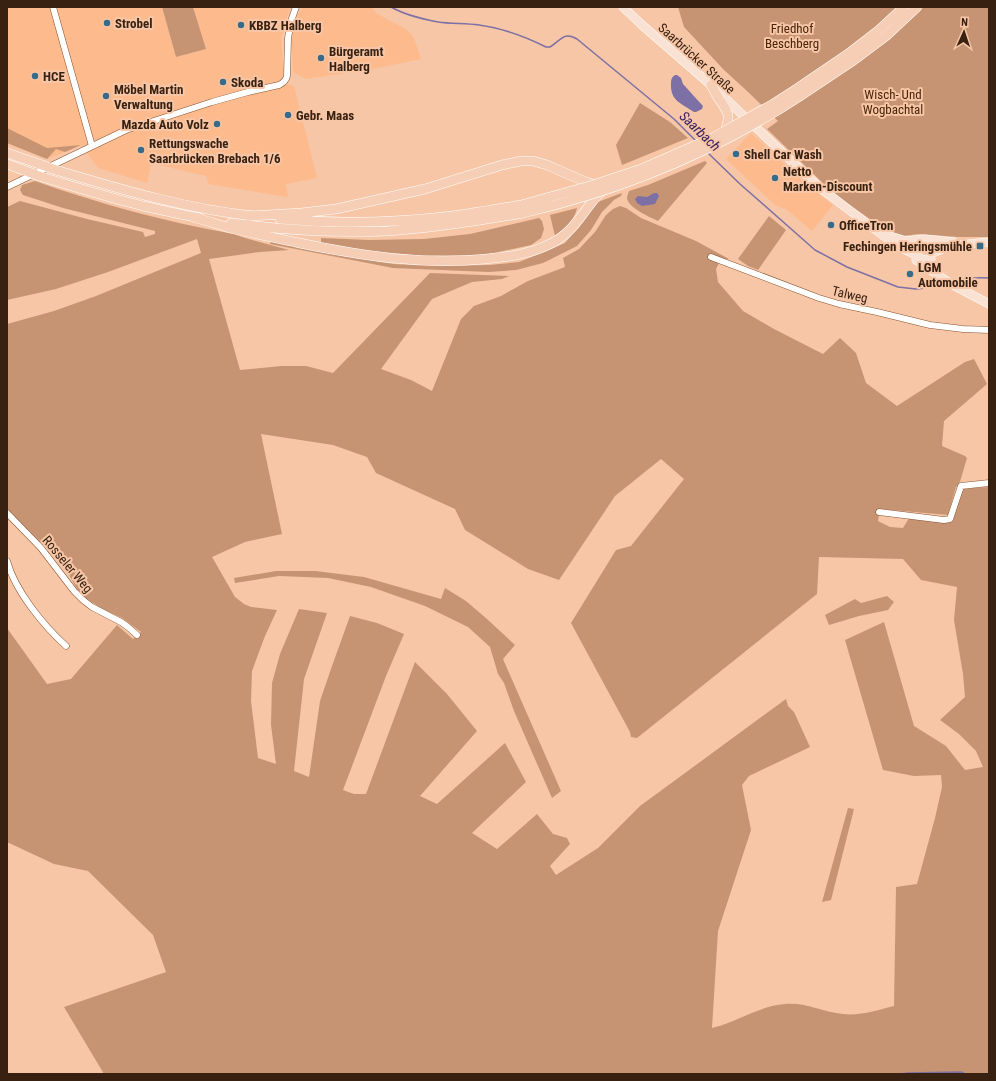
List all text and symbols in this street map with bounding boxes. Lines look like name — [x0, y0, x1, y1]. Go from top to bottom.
north arrow — [944, 12, 984, 52]
place label: Strobel — [115, 16, 152, 31]
text: N — [961, 16, 968, 29]
marker: Strobel — [102, 18, 112, 28]
place label: KBBZ Halberg — [249, 18, 321, 33]
marker: KBBZ Halberg — [236, 20, 246, 30]
street label: Saarbrücker Straße — [655, 20, 738, 97]
park label: Friedhof Beschberg — [765, 21, 819, 51]
place label: Bürgeramt Halberg — [329, 44, 384, 74]
marker: Bürgeramt Halberg — [316, 53, 326, 63]
place label: HCE — [43, 69, 65, 84]
marker: HCE — [30, 71, 40, 81]
place label: Skoda — [231, 75, 263, 90]
marker: Skoda — [218, 77, 228, 87]
place label: Möbel Martin Verwaltung — [114, 82, 184, 112]
park label: Wisch- Und Wogbachtal — [863, 87, 923, 117]
marker: Möbel Martin Verwaltung — [101, 91, 111, 101]
place label: Gebr. Maas — [296, 108, 354, 123]
water label: Saarbach — [676, 108, 724, 154]
marker: Gebr. Maas — [283, 110, 293, 120]
place label: Mazda Auto Volz — [121, 117, 209, 132]
marker: Mazda Auto Volz — [212, 119, 222, 129]
place label: Rettungswache Saarbrücken Brebach 1/6 — [149, 136, 281, 166]
marker: Rettungswache Saarbrücken Brebach 1/6 — [136, 145, 146, 155]
place label: Shell Car Wash — [744, 147, 822, 162]
marker: Shell Car Wash — [731, 149, 741, 159]
place label: Netto Marken-Discount — [783, 164, 872, 194]
marker: Netto Marken-Discount — [770, 173, 780, 183]
place label: OfficeTron — [839, 218, 893, 233]
marker: OfficeTron — [826, 220, 836, 230]
place label: Fechingen Heringsmühle — [843, 239, 972, 254]
marker: Fechingen Heringsmühle — [975, 241, 985, 251]
place label: LGM Automobile — [918, 260, 978, 290]
marker: LGM Automobile — [905, 269, 915, 279]
street label: Talweg — [831, 283, 869, 306]
street label: Rosseler Weg — [39, 533, 96, 596]

